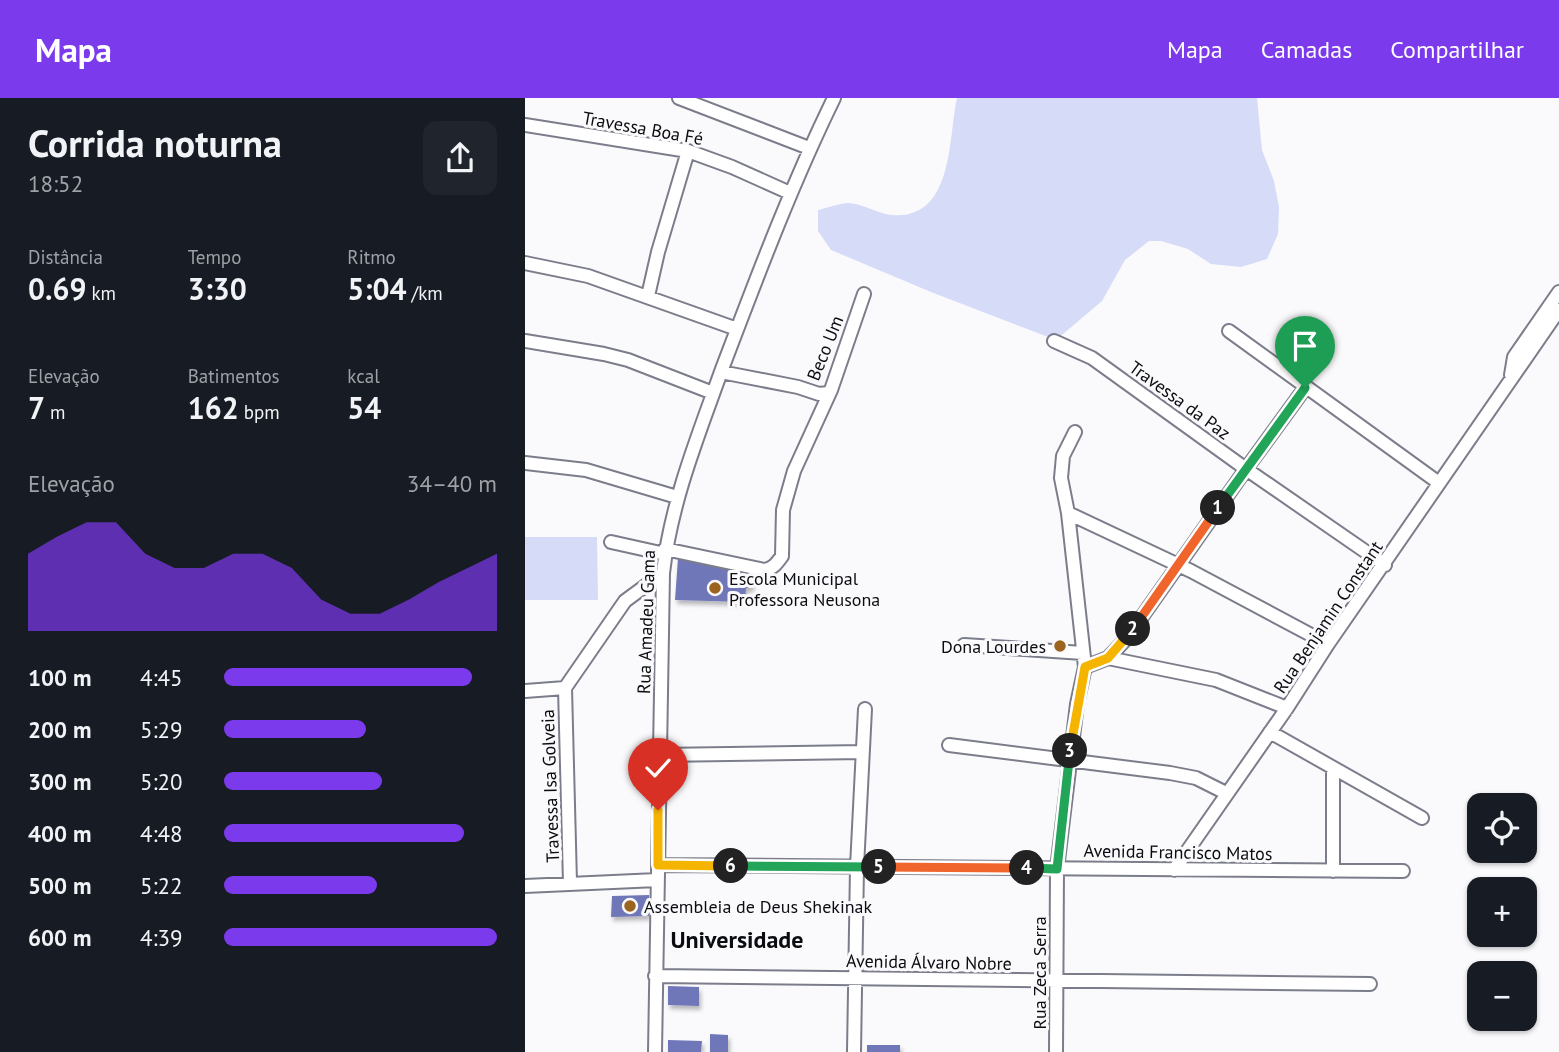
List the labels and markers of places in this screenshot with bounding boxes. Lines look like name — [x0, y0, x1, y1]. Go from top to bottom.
pin — [1275, 316, 1335, 388]
pin: 1 — [1201, 490, 1235, 526]
place label: Escola Municipal Professora Neusona — [729, 567, 880, 611]
marker: Escola Municipal Professora Neusona — [707, 580, 723, 596]
pin: 2 — [1115, 612, 1151, 646]
place label: Dona Lourdes — [941, 635, 1046, 658]
marker: Dona Lourdes — [1052, 638, 1068, 654]
pin: 3 — [1053, 734, 1087, 768]
pin — [628, 738, 688, 810]
pin: 6 — [713, 848, 749, 884]
pin: 5 — [861, 850, 897, 884]
pin: 4 — [1009, 850, 1045, 886]
place label: Assembleia de Deus Shekinak — [644, 895, 873, 918]
marker: Assembleia de Deus Shekinak — [622, 898, 638, 914]

